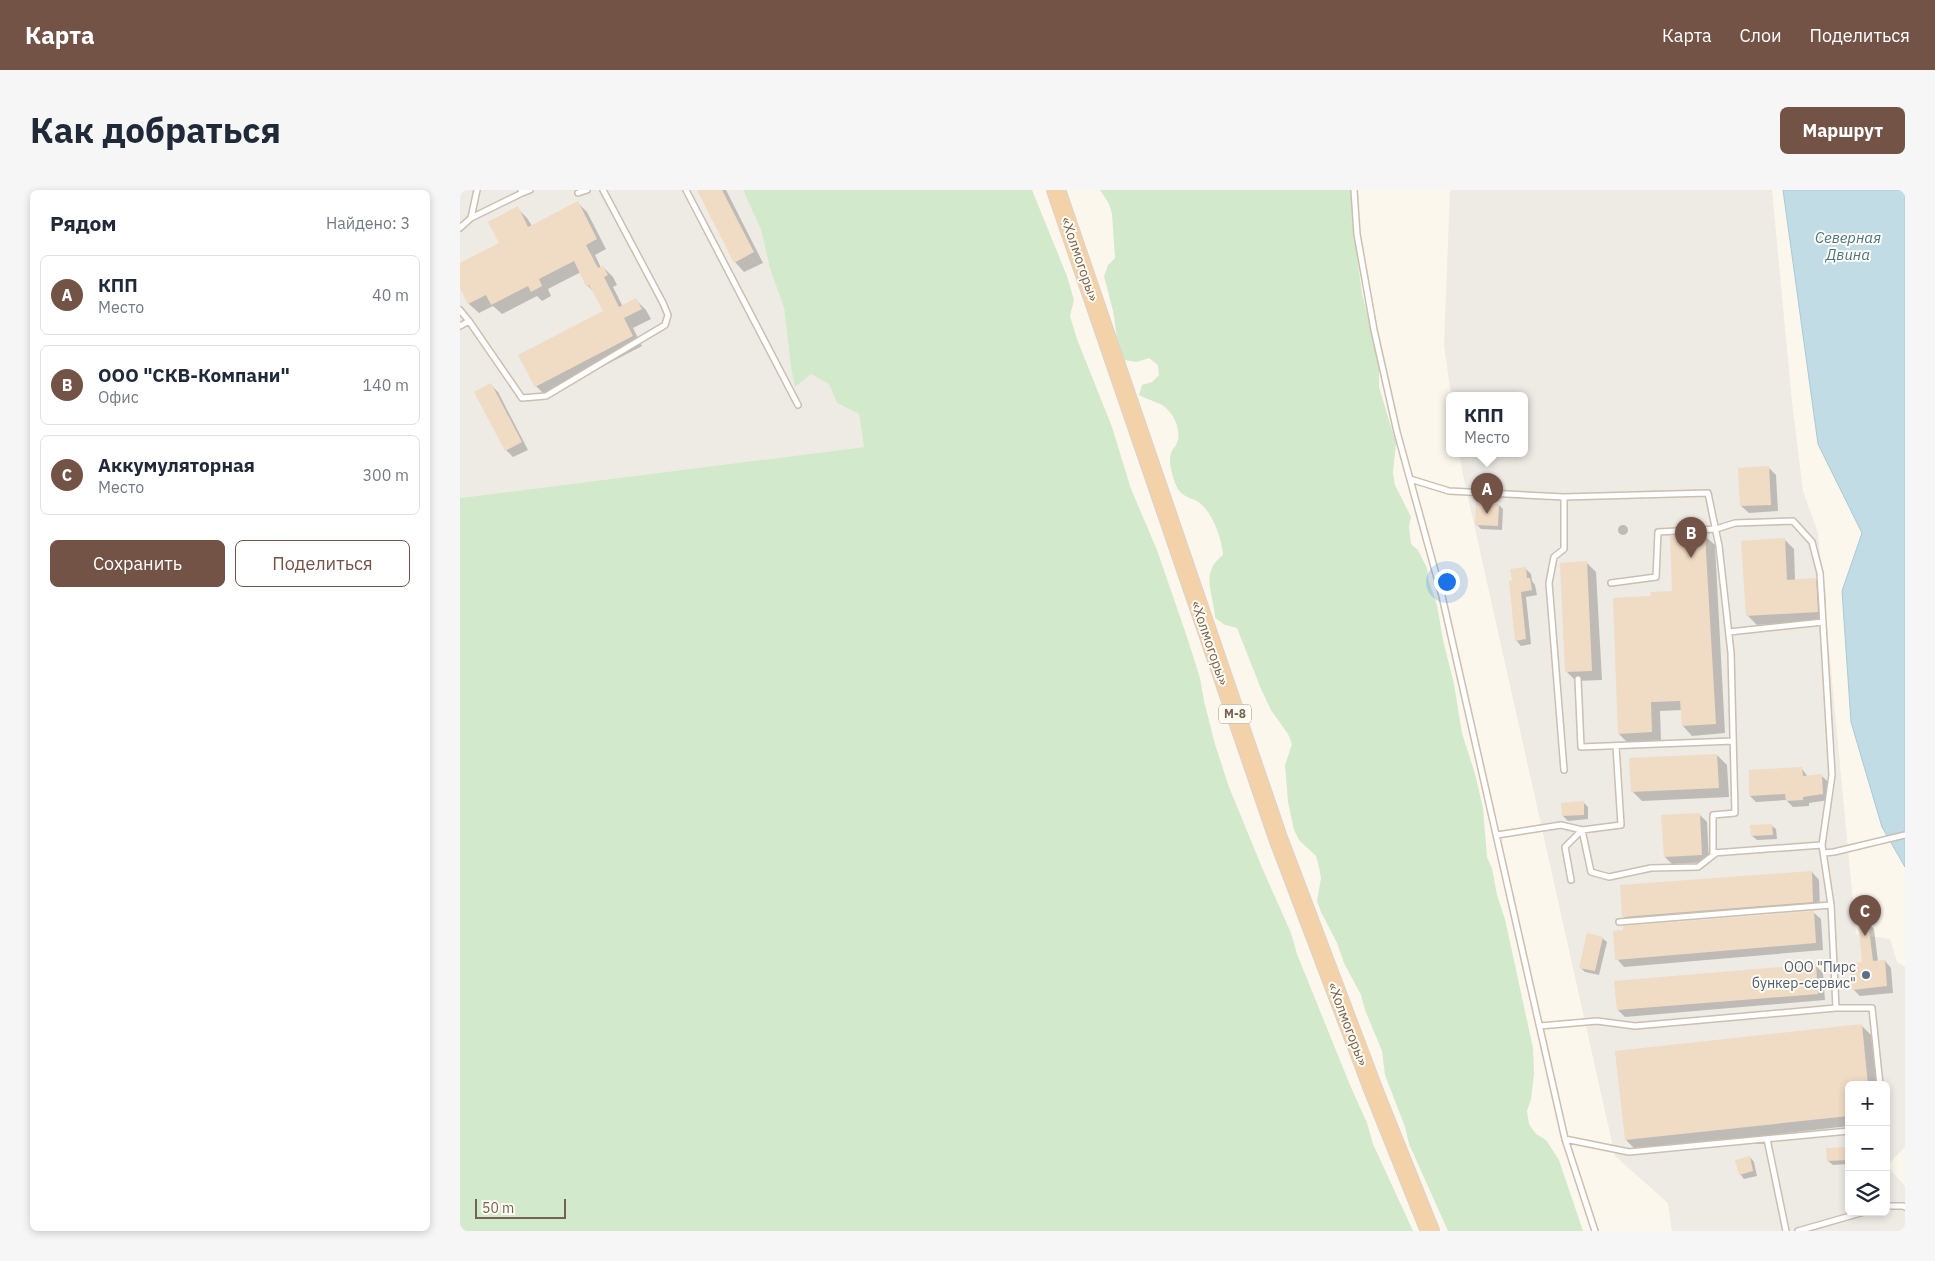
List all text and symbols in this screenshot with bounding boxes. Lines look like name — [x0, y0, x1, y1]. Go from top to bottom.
text: Карта — [25, 19, 95, 51]
text: Карта — [1662, 24, 1712, 47]
text: Слои — [1740, 24, 1782, 47]
text: Поделиться — [1810, 24, 1910, 47]
text: Как добраться — [30, 107, 281, 153]
button: Маршрут — [1780, 107, 1905, 154]
text: Рядом — [50, 209, 117, 237]
text: Найдено: 3 — [326, 213, 410, 233]
street label: «Холмогоры» — [1057, 214, 1103, 304]
water label: Северная Двина — [1815, 228, 1881, 264]
text: КПП — [98, 273, 138, 297]
text: A — [62, 285, 72, 305]
text: 40 m — [372, 285, 409, 305]
text: Место — [98, 297, 144, 317]
text: ООО "СКВ-Компани" — [98, 363, 290, 387]
text: B — [62, 375, 72, 395]
text: 140 m — [362, 375, 409, 395]
text: Офис — [98, 387, 139, 407]
popup — [1446, 392, 1528, 457]
text: КПП — [1464, 403, 1504, 427]
text: Место — [1464, 427, 1510, 447]
text: Аккумуляторная — [98, 453, 255, 477]
text: C — [62, 465, 72, 485]
text: 300 m — [362, 465, 409, 485]
pin: A — [1471, 473, 1503, 514]
text: Место — [98, 477, 144, 497]
pin: B — [1675, 517, 1707, 558]
button: Сохранить — [50, 540, 225, 587]
button: Поделиться — [235, 540, 410, 587]
your location — [1434, 569, 1460, 595]
street label: «Холмогоры» — [1187, 598, 1233, 688]
road number: М-8 — [1219, 704, 1251, 724]
pin: C — [1849, 895, 1881, 936]
place label: ООО "Пирс бункер-сервис" — [1752, 958, 1856, 992]
marker: ООО "Пирс бункер-сервис" — [1860, 969, 1872, 981]
street label: «Холмогоры» — [1324, 980, 1372, 1068]
map controls — [1845, 1081, 1890, 1216]
button: + — [1845, 1081, 1890, 1126]
button: − — [1845, 1126, 1890, 1171]
button: layers — [1845, 1171, 1890, 1216]
scale bar — [475, 1196, 566, 1219]
text: 50 m — [482, 1199, 514, 1217]

